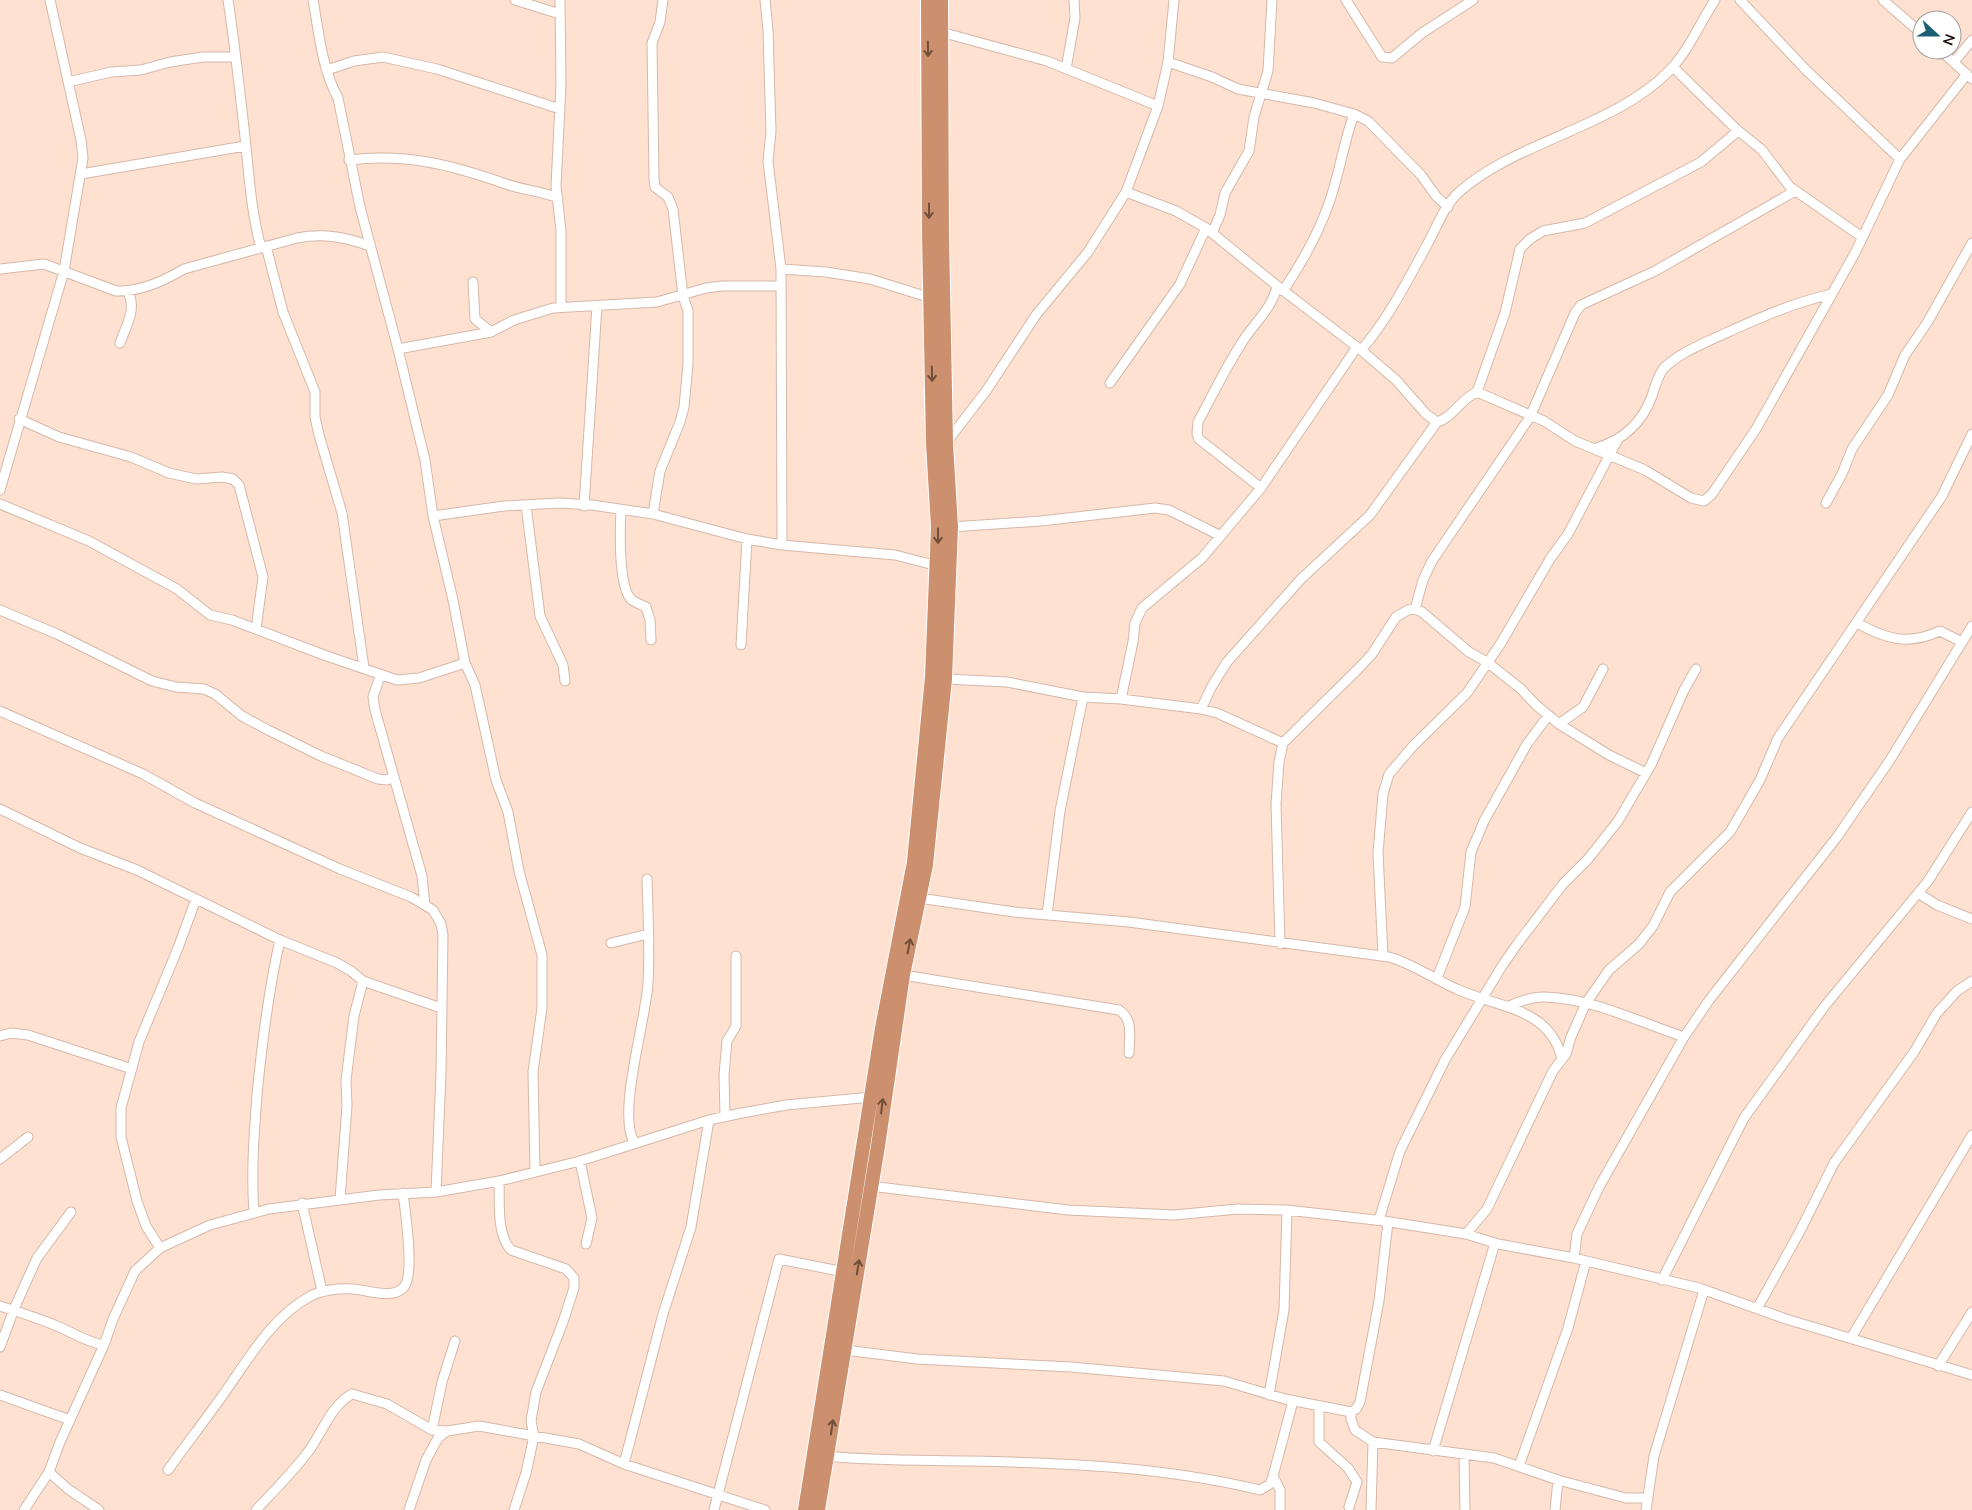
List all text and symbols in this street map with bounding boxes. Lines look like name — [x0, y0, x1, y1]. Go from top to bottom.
north arrow — [1912, 10, 1962, 60]
text: N — [1939, 31, 1959, 48]
one-way arrow — [923, 40, 933, 56]
one-way arrow — [924, 202, 934, 219]
one-way arrow — [928, 365, 937, 381]
one-way arrow — [933, 528, 943, 544]
one-way arrow — [905, 939, 914, 955]
one-way arrow — [877, 1099, 887, 1115]
one-way arrow — [853, 1259, 863, 1275]
one-way arrow — [827, 1420, 837, 1436]

